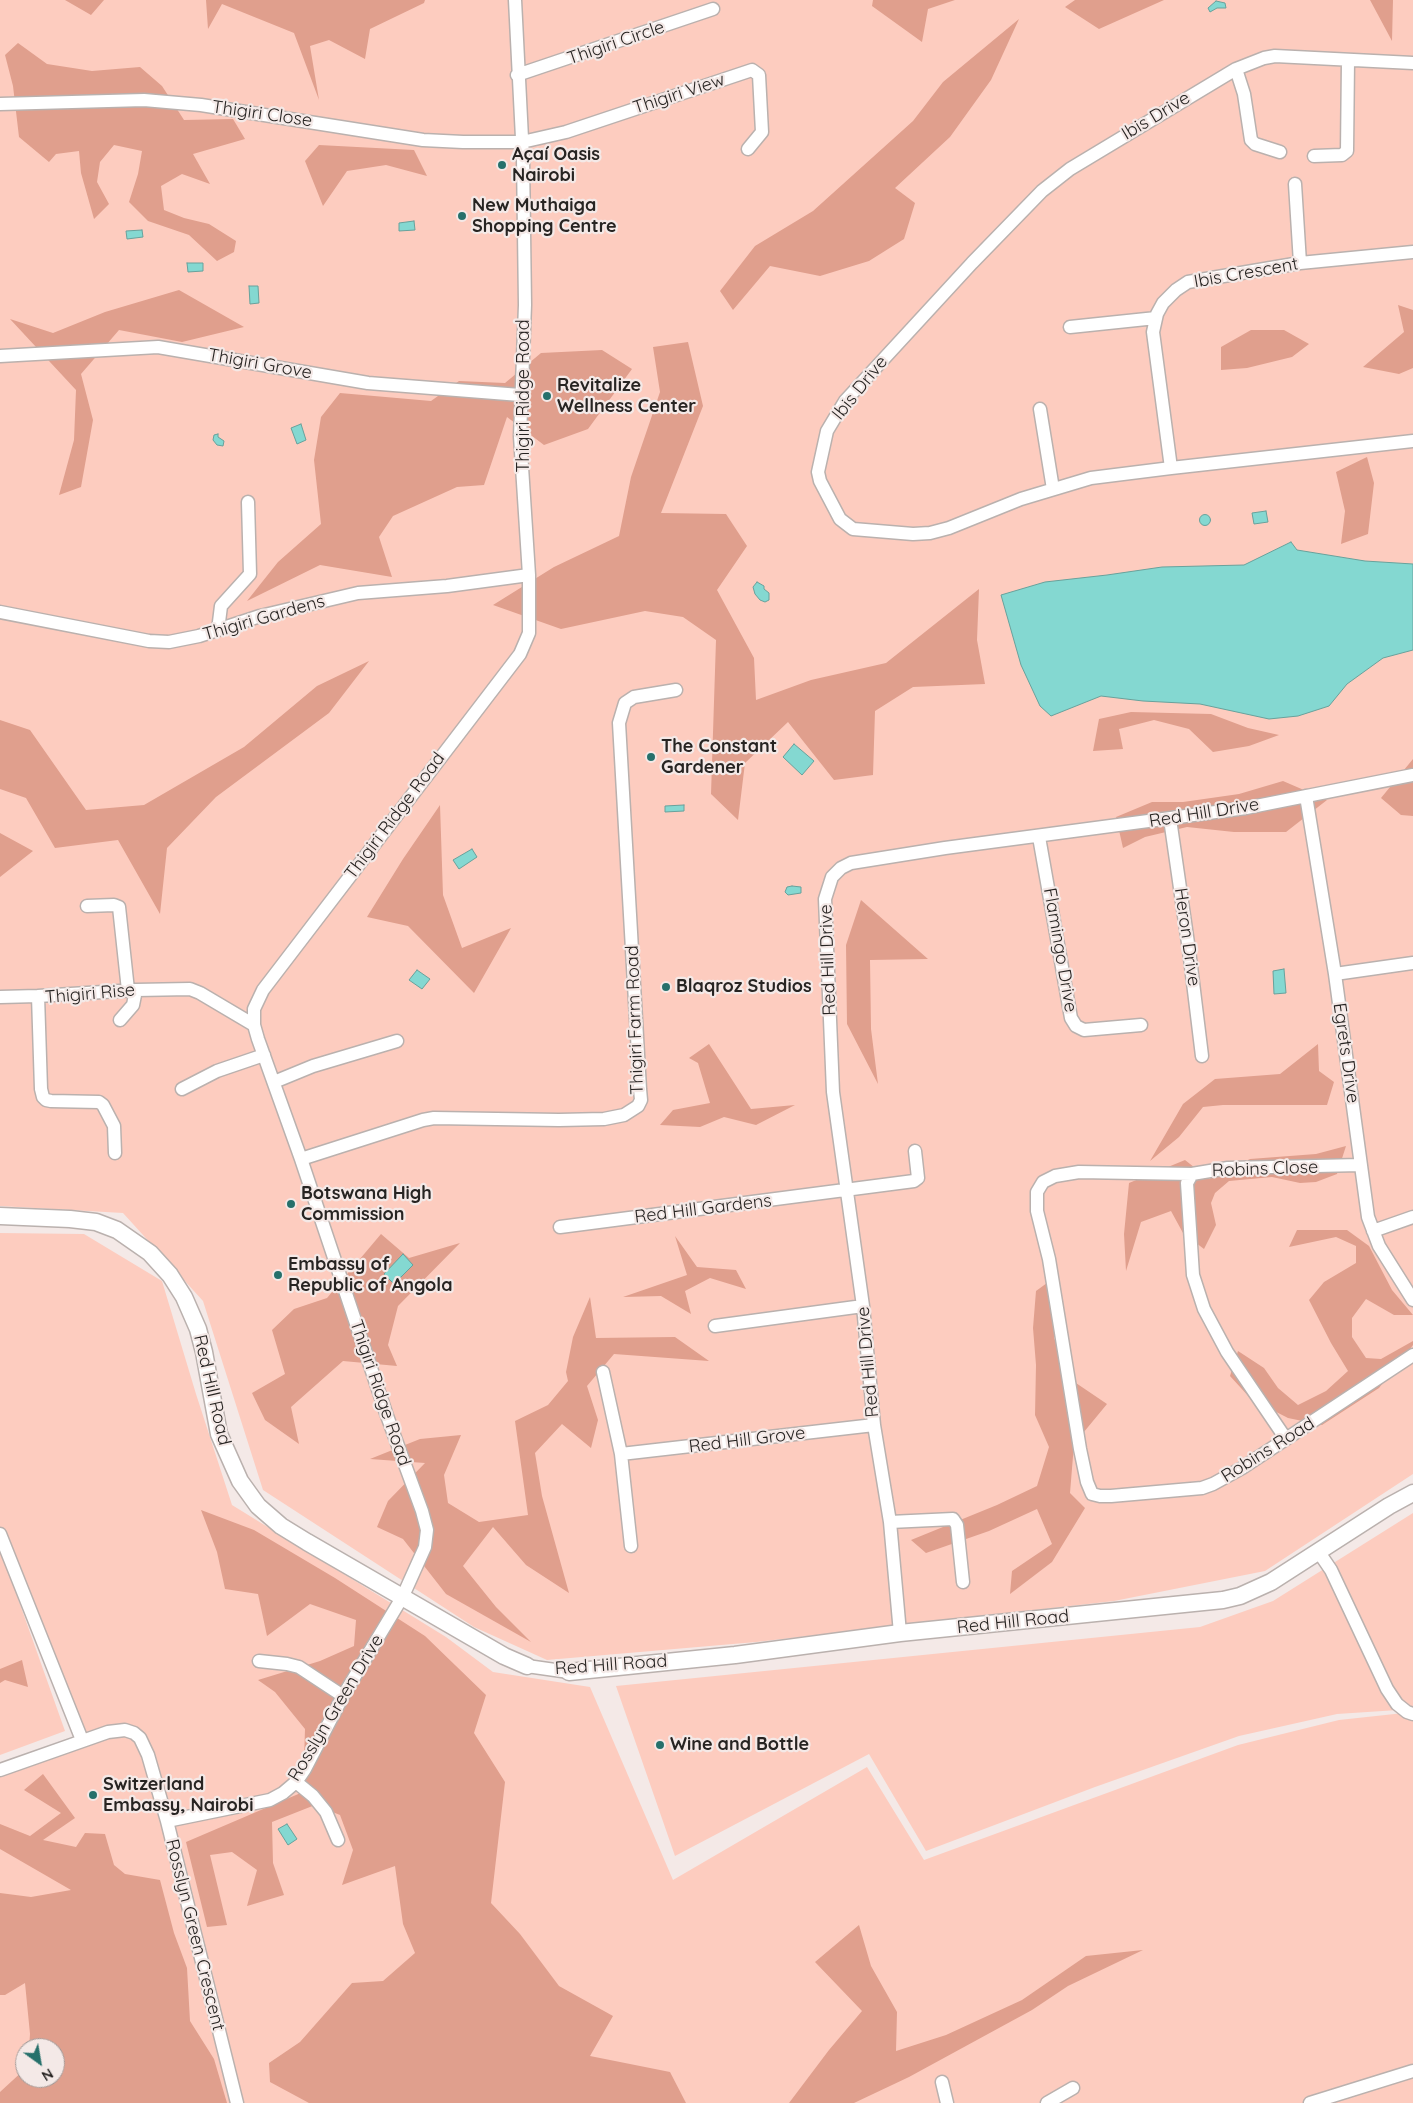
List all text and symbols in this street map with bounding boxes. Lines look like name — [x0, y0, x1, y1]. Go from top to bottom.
street label: Thigiri Circle — [565, 16, 667, 70]
street label: Thigiri View — [630, 69, 728, 119]
street label: Ibis Drive — [1118, 87, 1194, 145]
street label: Thigiri Close — [211, 96, 313, 132]
place label: Açaí Oasis Nairobi — [512, 144, 600, 186]
marker: Açaí Oasis Nairobi — [496, 159, 508, 171]
place label: New Muthaiga Shopping Centre — [472, 195, 617, 238]
marker: New Muthaiga Shopping Centre — [456, 210, 468, 222]
street label: Ibis Crescent — [1192, 253, 1300, 293]
street label: Thigiri Ridge Road — [513, 319, 535, 473]
street label: Thigiri Grove — [206, 344, 314, 384]
street label: Ibis Drive — [828, 352, 892, 424]
place label: Revitalize Wellness Center — [557, 375, 696, 418]
marker: Revitalize Wellness Center — [541, 390, 553, 402]
street label: Thigiri Gardens — [201, 590, 327, 646]
place label: The Constant Gardener — [661, 736, 777, 779]
street label: Thigiri Ridge Road — [340, 748, 450, 884]
marker: The Constant Gardener — [645, 751, 657, 763]
street label: Red Hill Drive — [1147, 794, 1261, 832]
street label: Flamingo Drive — [1038, 886, 1082, 1014]
street label: Heron Drive — [1169, 886, 1205, 988]
street label: Red Hill Drive — [815, 904, 841, 1016]
street label: Thigiri Farm Road — [622, 945, 648, 1095]
place label: Blaqroz Studios — [676, 976, 812, 998]
street label: Thigiri Rise — [44, 979, 136, 1009]
marker: Blaqroz Studios — [660, 981, 672, 993]
street label: Egrets Drive — [1328, 1001, 1364, 1105]
street label: Robins Close — [1211, 1156, 1319, 1182]
place label: Botswana High Commission — [301, 1183, 432, 1226]
street label: Red Hill Gardens — [633, 1190, 773, 1228]
marker: Botswana High Commission — [285, 1198, 297, 1210]
place label: Embassy of Republic of Angola — [288, 1254, 452, 1296]
marker: Embassy of Republic of Angola — [272, 1269, 284, 1281]
street label: Red Hill Drive — [852, 1306, 884, 1418]
street label: Thigiri Ridge Road — [345, 1317, 415, 1469]
street label: Red Hill Road — [189, 1333, 235, 1447]
street label: Robins Road — [1217, 1413, 1319, 1487]
street label: Red Hill Grove — [687, 1422, 807, 1458]
street label: Red Hill Road — [956, 1605, 1070, 1639]
street label: Rosslyn Green Drive — [284, 1631, 388, 1785]
street label: Red Hill Road — [554, 1650, 668, 1680]
place label: Wine and Bottle — [670, 1734, 809, 1756]
marker: Wine and Bottle — [654, 1739, 666, 1751]
place label: Switzerland Embassy, Nairobi — [103, 1774, 253, 1816]
marker: Switzerland Embassy, Nairobi — [87, 1789, 99, 1801]
street label: Rosslyn Green Crescent — [161, 1837, 229, 2033]
north arrow — [15, 2038, 65, 2088]
text: N — [38, 2065, 57, 2085]

